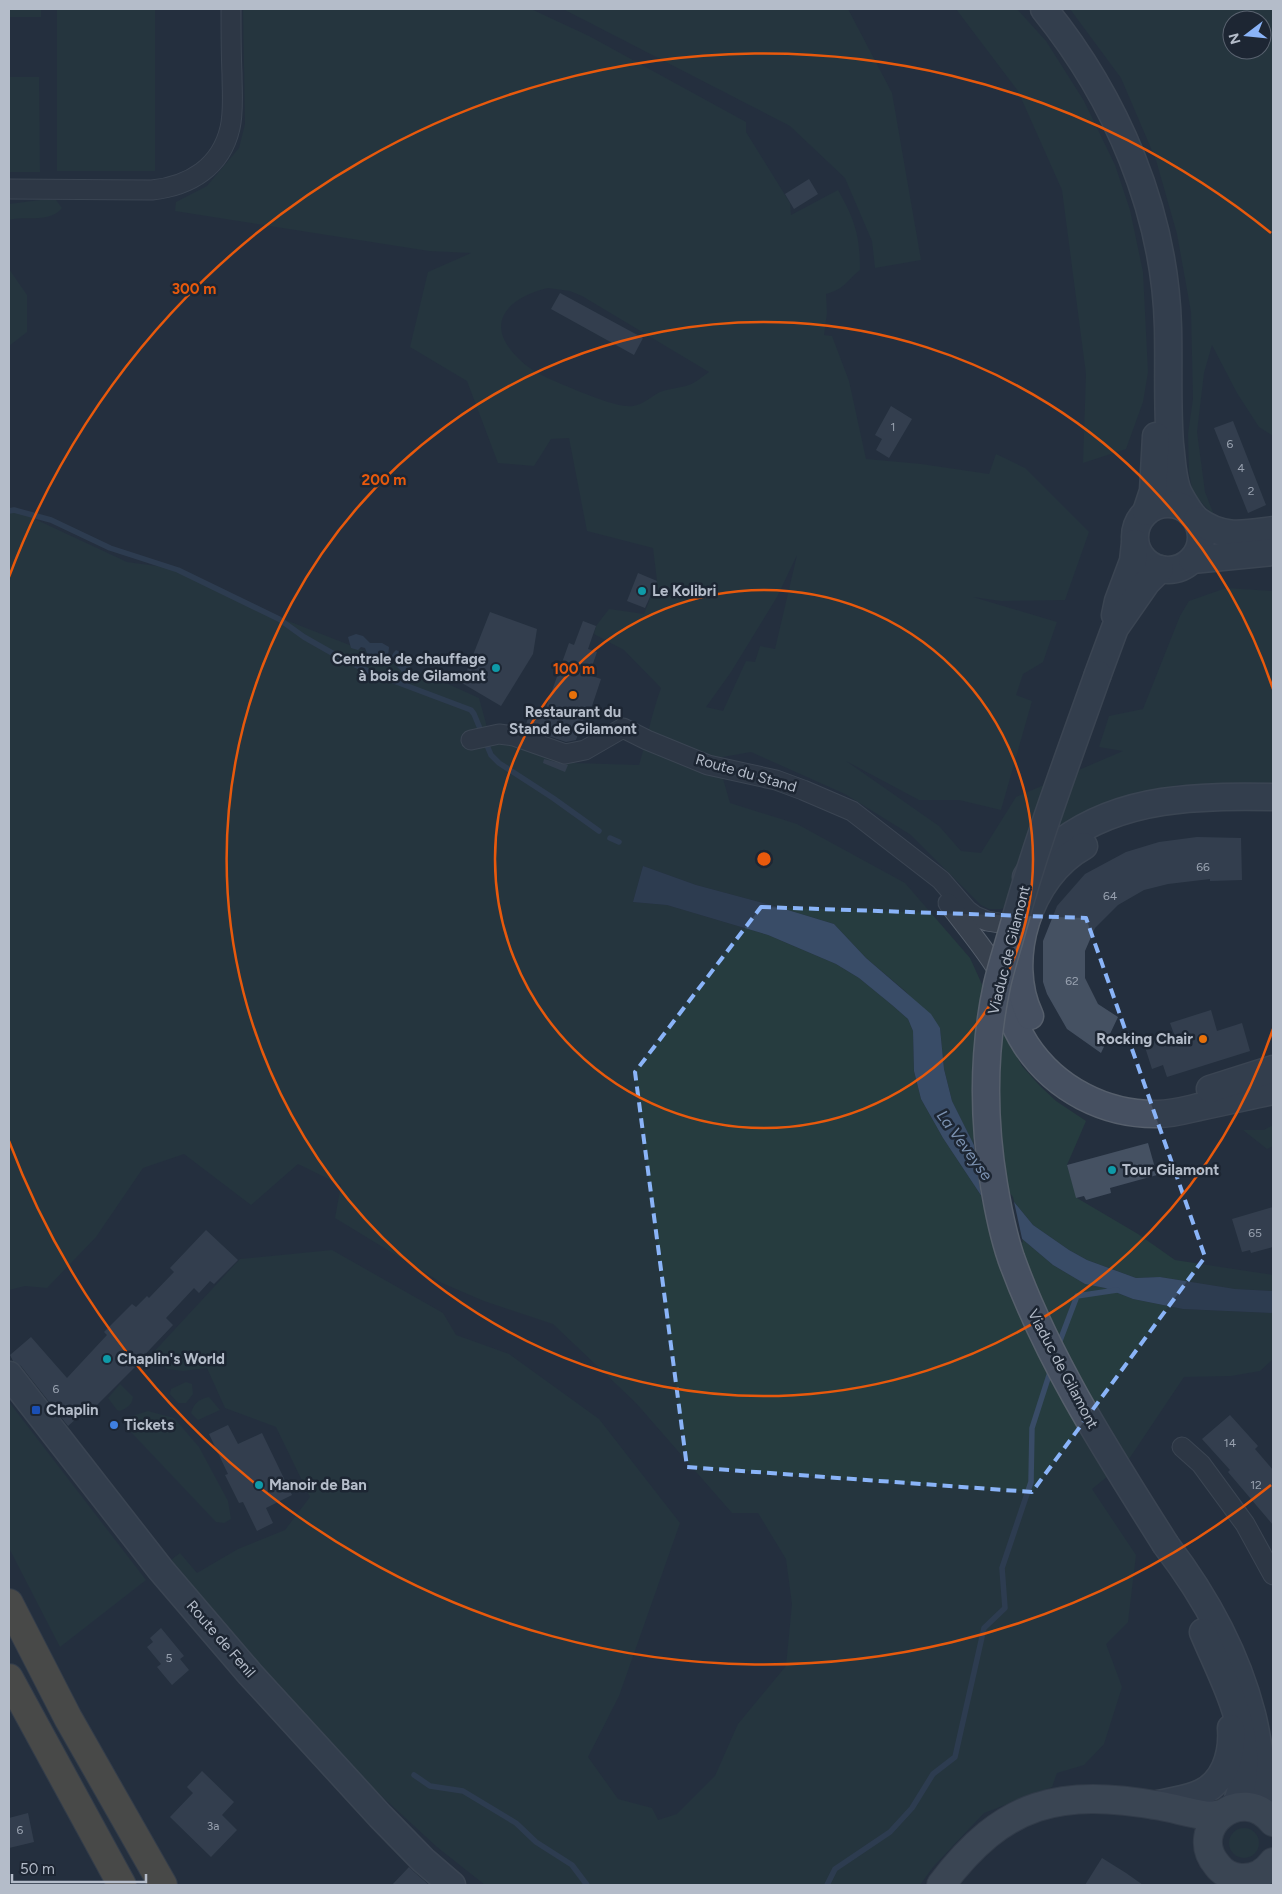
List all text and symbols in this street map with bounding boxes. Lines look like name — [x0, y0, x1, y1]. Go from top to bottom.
north arrow — [1222, 10, 1272, 60]
text: N — [1225, 31, 1245, 46]
text: 300 m — [172, 280, 216, 298]
house number: 1 — [891, 420, 895, 434]
house number: 6 — [1227, 437, 1234, 451]
house number: 4 — [1237, 461, 1245, 475]
text: 200 m — [362, 471, 406, 489]
house number: 2 — [1248, 484, 1254, 498]
place label: Le Kolibri — [652, 582, 716, 600]
marker: Le Kolibri — [636, 585, 648, 597]
place label: Centrale de chauffage à bois de Gilamont — [332, 650, 487, 685]
text: 100 m — [553, 660, 595, 678]
marker: Centrale de chauffage à bois de Gilamont — [490, 662, 502, 674]
marker: Restaurant du Stand de Gilamont — [567, 689, 579, 701]
place label: Restaurant du Stand de Gilamont — [509, 703, 637, 738]
street label: Route du Stand — [693, 750, 799, 796]
centre of rings — [755, 850, 773, 868]
house number: 66 — [1196, 860, 1210, 874]
street label: Viaduc de Gilamont — [984, 883, 1034, 1016]
house number: 64 — [1103, 889, 1118, 903]
house number: 62 — [1065, 974, 1079, 988]
place label: Rocking Chair — [1096, 1030, 1193, 1048]
marker: Rocking Chair — [1197, 1033, 1209, 1045]
water label: La Veveyse — [933, 1106, 997, 1184]
place label: Tour Gilamont — [1122, 1161, 1219, 1179]
marker: Tour Gilamont — [1106, 1164, 1118, 1176]
house number: 65 — [1248, 1226, 1262, 1240]
street label: Viaduc de Gilamont — [1024, 1306, 1102, 1432]
place label: Chaplin's World — [117, 1350, 225, 1368]
marker: Chaplin's World — [101, 1353, 113, 1365]
house number: 6 — [53, 1382, 60, 1396]
place label: Chaplin — [46, 1401, 99, 1419]
marker: Chaplin — [30, 1404, 42, 1416]
place label: Tickets — [124, 1416, 174, 1434]
marker: Tickets — [108, 1419, 120, 1431]
house number: 14 — [1224, 1436, 1237, 1450]
place label: Manoir de Ban — [269, 1476, 367, 1494]
house number: 12 — [1250, 1478, 1262, 1492]
marker: Manoir de Ban — [253, 1479, 265, 1491]
street label: Route de Fenil — [183, 1597, 259, 1681]
house number: 5 — [166, 1651, 173, 1665]
house number: 3a — [207, 1819, 219, 1833]
house number: 6 — [17, 1823, 24, 1837]
scale bar — [12, 1852, 146, 1884]
text: 50 m — [20, 1860, 55, 1878]

